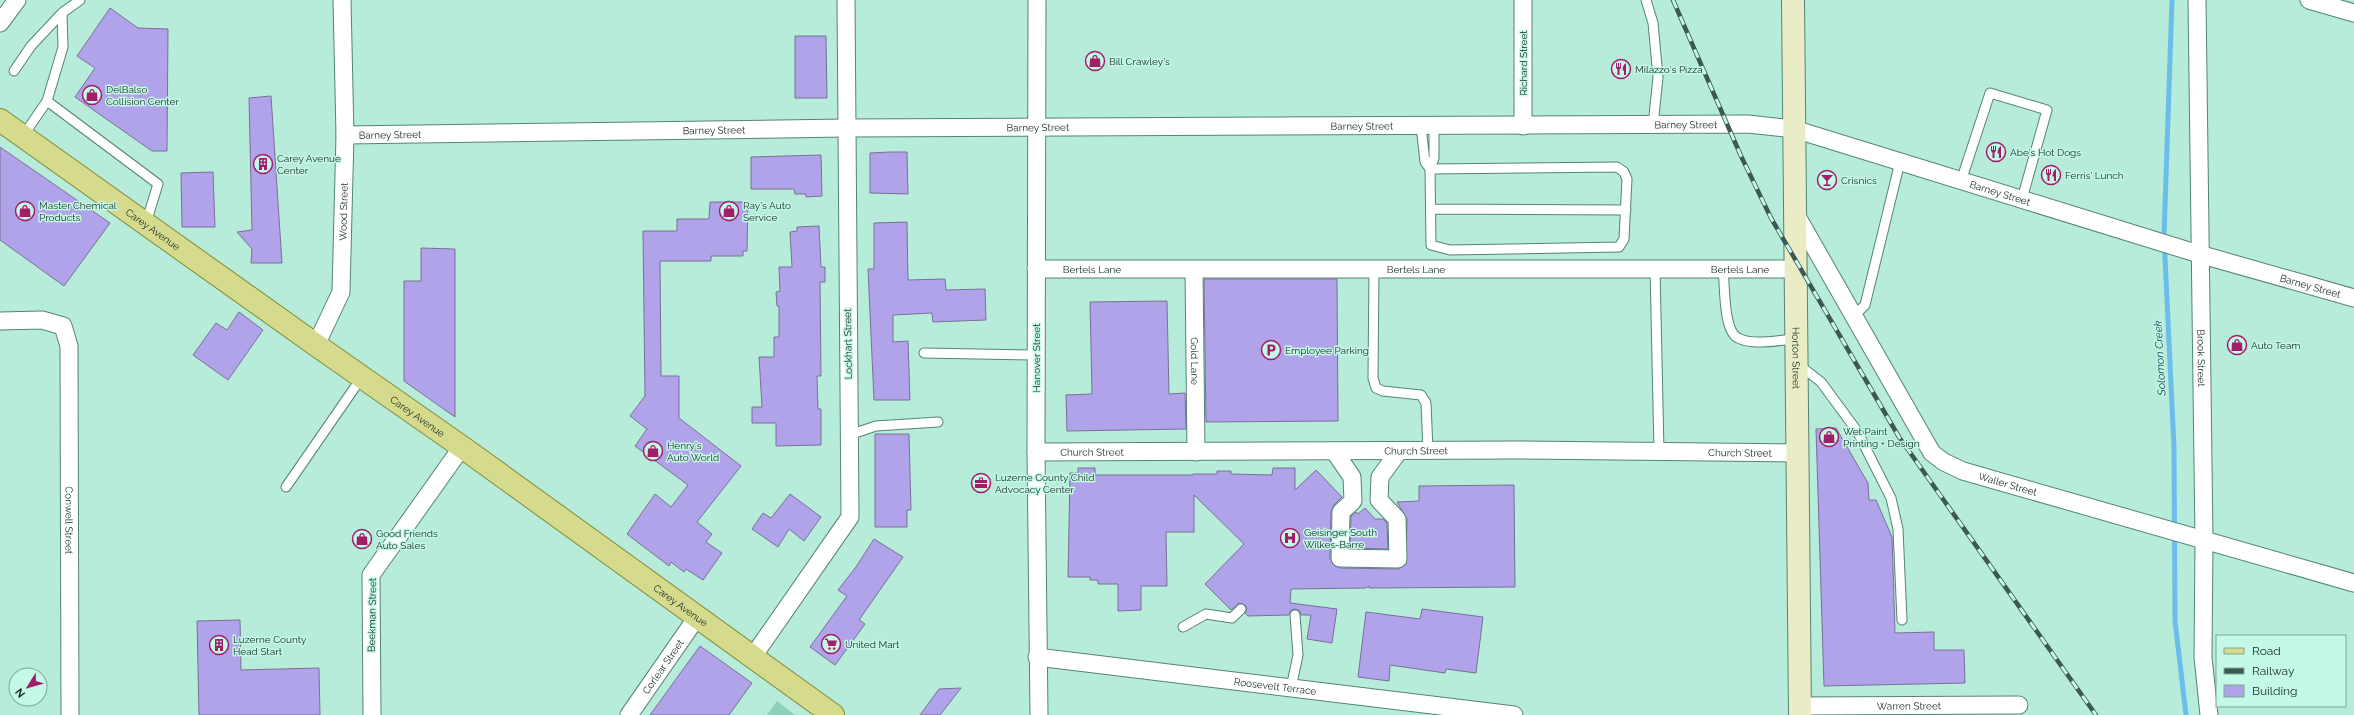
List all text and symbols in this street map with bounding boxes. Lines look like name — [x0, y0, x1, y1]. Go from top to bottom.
street label: Richard Street — [1518, 30, 1529, 96]
shop icon: Bill Crawley's — [1084, 50, 1106, 72]
place label: Bill Crawley's — [1109, 56, 1170, 67]
restaurant icon: Milazzo's Pizza — [1610, 58, 1632, 80]
place label: Milazzo's Pizza — [1635, 64, 1703, 75]
shop icon: DelBalso Collision Center — [81, 84, 103, 106]
place label: DelBalso Collision Center — [106, 84, 179, 107]
street label: Barney Street — [1655, 119, 1718, 130]
street label: Barney Street — [1331, 120, 1394, 131]
street label: Barney Street — [1007, 122, 1070, 133]
street label: Barney Street — [683, 124, 746, 136]
street label: Barney Street — [359, 128, 422, 140]
restaurant icon: Abe's Hot Dogs — [1985, 141, 2007, 163]
place label: Abe's Hot Dogs — [2010, 147, 2081, 158]
building icon: Carey Avenue Center — [252, 153, 274, 175]
place label: Carey Avenue Center — [277, 153, 341, 176]
restaurant icon: Ferris' Lunch — [2040, 164, 2062, 186]
bar icon: Crisnics — [1816, 169, 1838, 191]
place label: Ferris' Lunch — [2065, 170, 2124, 181]
place label: Crisnics — [1841, 175, 1877, 186]
street label: Barney Street — [1968, 178, 2032, 207]
street label: Wood Street — [337, 182, 349, 241]
shop icon: Master Chemical Products — [14, 200, 36, 222]
place label: Master Chemical Products — [39, 200, 117, 223]
shop icon: Ray's Auto Service — [718, 200, 740, 222]
place label: Ray's Auto Service — [743, 200, 791, 223]
street label: Carey Avenue — [124, 206, 182, 252]
street label: Bertels Lane — [1063, 264, 1121, 275]
street label: Bertels Lane — [1387, 264, 1445, 275]
street label: Bertels Lane — [1711, 264, 1769, 275]
street label: Barney Street — [2279, 272, 2343, 300]
street label: Lockhart Street — [842, 308, 854, 380]
water label: Solomon Creek — [2152, 320, 2169, 397]
street label: Hanover Street — [1031, 323, 1042, 392]
street label: Horton Street — [1791, 327, 1802, 390]
street label: Brook Street — [2196, 329, 2208, 387]
shop icon: Auto Team — [2226, 334, 2248, 356]
street label: Gold Lane — [1189, 337, 1201, 385]
parking icon: Employee Parking — [1260, 339, 1282, 361]
place label: Auto Team — [2251, 340, 2301, 351]
place label: Employee Parking — [1285, 345, 1369, 356]
street label: Carey Avenue — [388, 393, 447, 439]
shop icon: Wet Paint Printing + Design — [1818, 426, 1840, 448]
place label: Wet Paint Printing + Design — [1843, 426, 1920, 449]
shop icon: Henry's Auto World — [642, 440, 664, 462]
place label: Henry's Auto World — [667, 440, 719, 463]
street label: Church Street — [1384, 445, 1449, 456]
street label: Church Street — [1060, 446, 1125, 457]
street label: Church Street — [1708, 447, 1773, 458]
street label: Waller Street — [1977, 470, 2039, 498]
office icon: Luzerne County Child Advocacy Center — [970, 472, 992, 494]
place label: Luzerne County Child Advocacy Center — [995, 472, 1095, 495]
street label: Conwell Street — [64, 486, 75, 555]
hospital icon: Geisinger South Wilkes-Barre — [1279, 527, 1301, 549]
place label: Geisinger South Wilkes-Barre — [1304, 527, 1377, 550]
shop icon: Good Friends Auto Sales — [351, 528, 373, 550]
place label: Good Friends Auto Sales — [376, 528, 438, 551]
street label: Beekman Street — [366, 577, 378, 652]
street label: Carey Avenue — [652, 582, 710, 628]
supermarket icon: United Mart — [820, 633, 842, 655]
building icon: Luzerne County Head Start — [208, 634, 230, 656]
place label: Luzerne County Head Start — [233, 634, 307, 657]
legend — [2216, 635, 2346, 707]
street label: Corlear Street — [640, 637, 686, 696]
place label: United Mart — [845, 639, 900, 650]
text: Road — [2252, 644, 2281, 658]
text: Railway — [2252, 664, 2295, 678]
north arrow — [8, 667, 48, 707]
street label: Roosevelt Terrace — [1233, 676, 1317, 696]
text: Building — [2252, 684, 2298, 698]
text: N — [13, 685, 28, 700]
street label: Warren Street — [1877, 700, 1942, 711]

